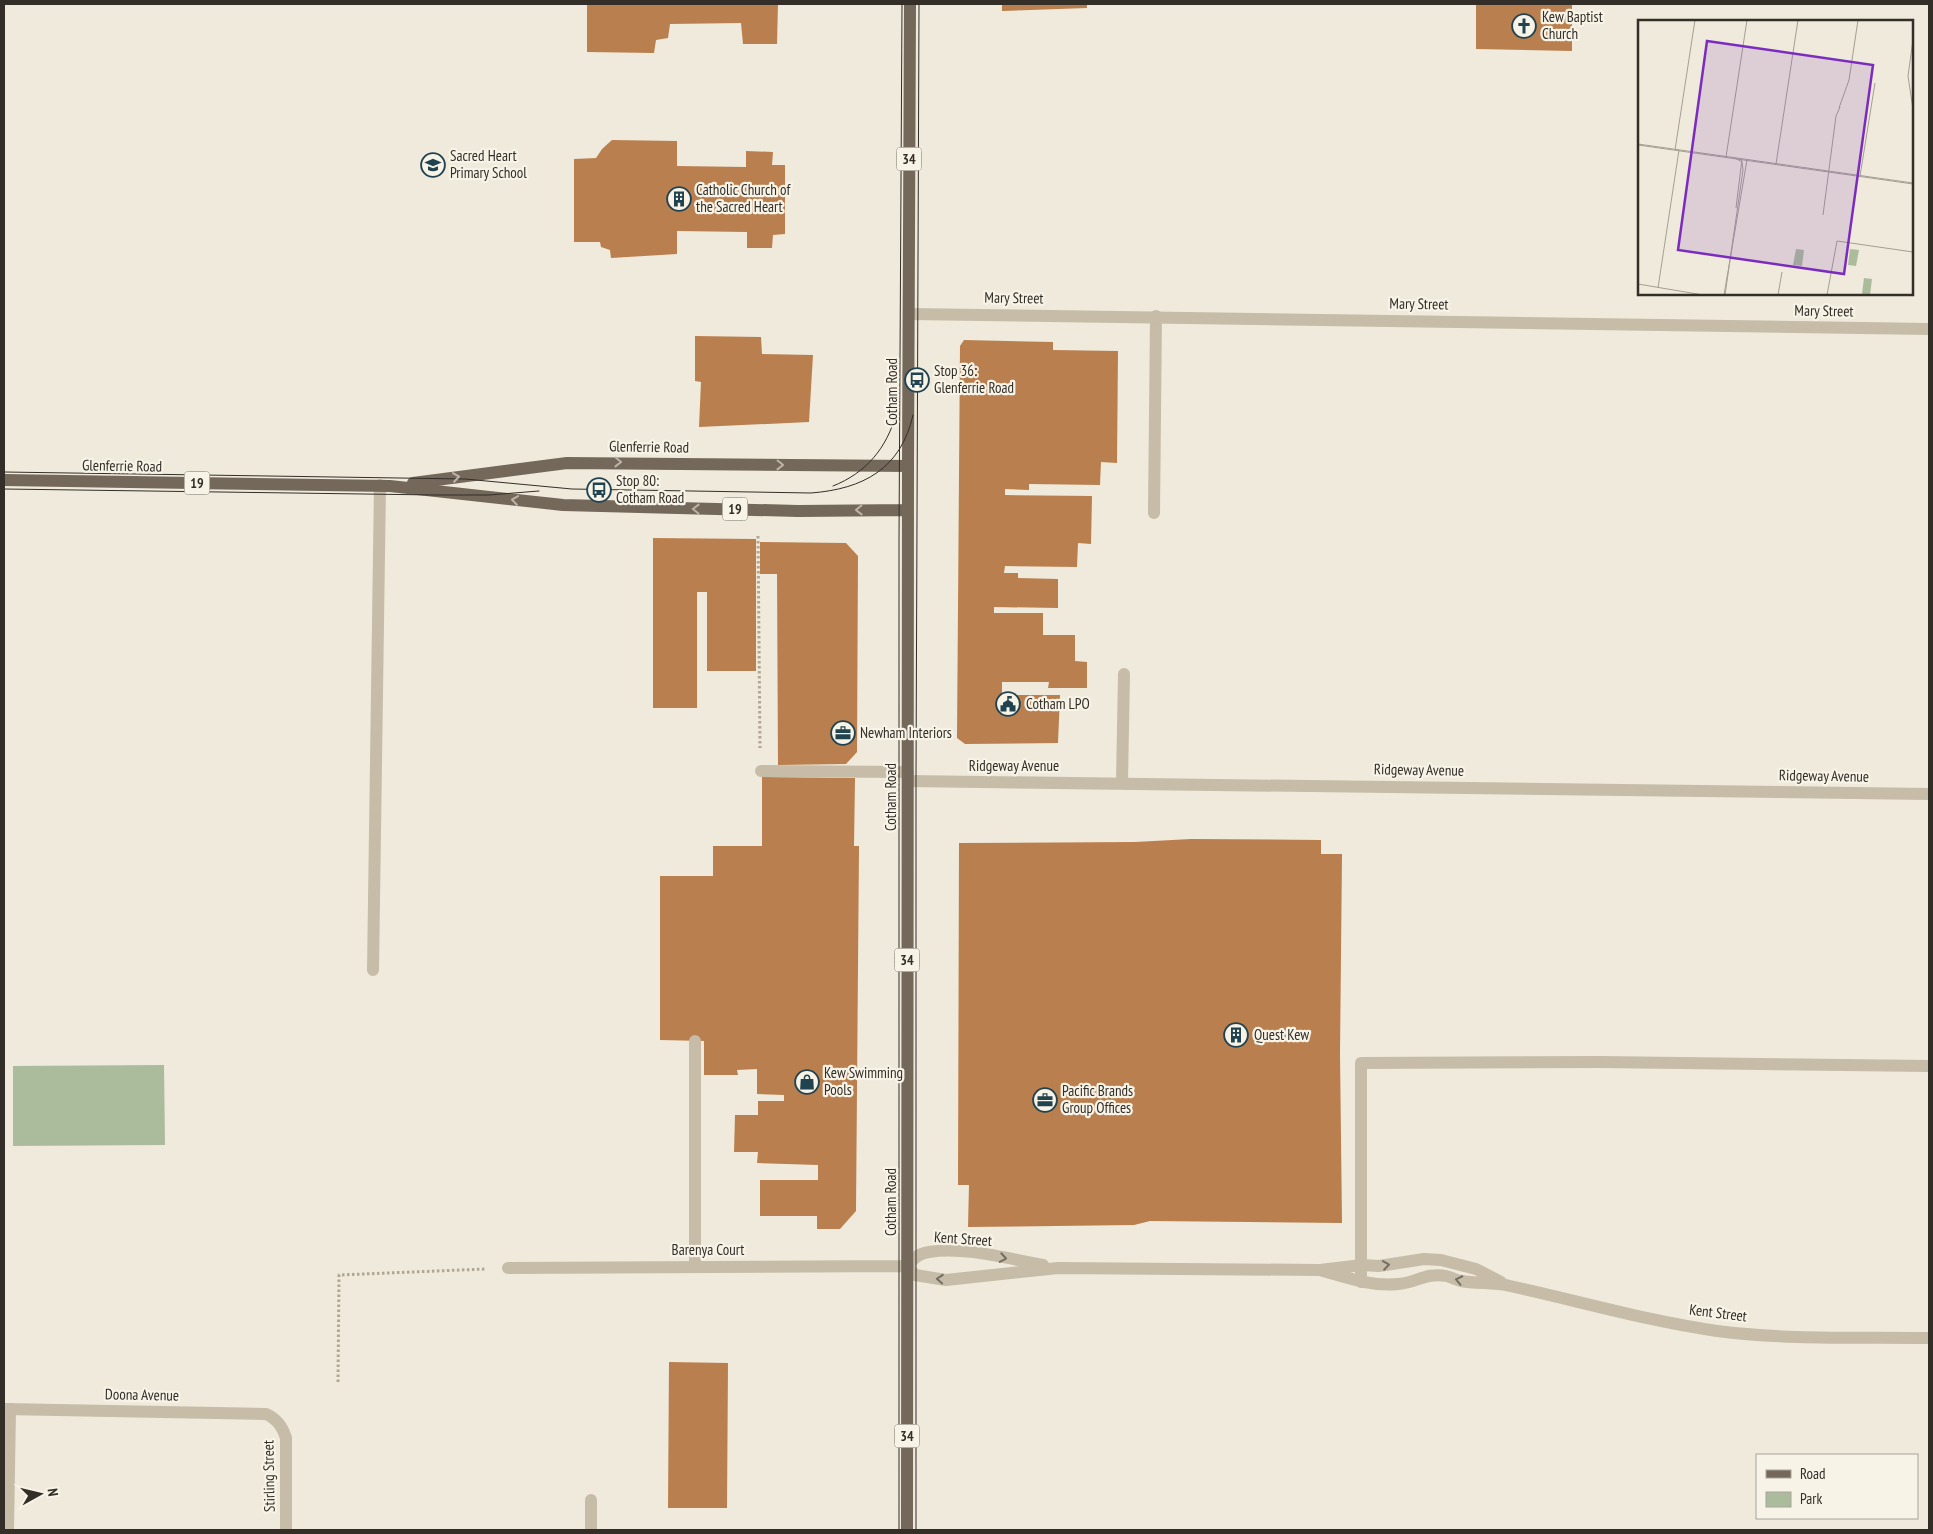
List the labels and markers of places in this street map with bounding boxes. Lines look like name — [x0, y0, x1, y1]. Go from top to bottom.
place label: Kew Baptist Church — [1542, 7, 1603, 43]
church icon: Kew Baptist Church — [1511, 13, 1537, 39]
place label: Sacred Heart Primary School — [450, 146, 527, 182]
school or university icon: Sacred Heart Primary School — [420, 152, 446, 178]
place label: Catholic Church of the Sacred Heart — [696, 180, 791, 216]
building icon: Catholic Church of the Sacred Heart — [666, 186, 692, 212]
place label: Stop 36: Glenferrie Road — [934, 361, 1014, 397]
bus stop icon: Stop 36: Glenferrie Road — [904, 367, 930, 393]
place label: Stop 80: Cotham Road — [616, 471, 684, 507]
bus stop icon: Stop 80: Cotham Road — [586, 477, 612, 503]
public building icon: Cotham LPO — [995, 691, 1021, 717]
place label: Cotham LPO — [1026, 694, 1090, 713]
office icon: Newham Interiors — [830, 720, 856, 746]
place label: Newham Interiors — [860, 723, 952, 742]
building icon: Quest Kew — [1223, 1022, 1249, 1048]
place label: Quest Kew — [1254, 1025, 1309, 1044]
place label: Kew Swimming Pools — [824, 1063, 903, 1099]
shop icon: Kew Swimming Pools — [794, 1069, 820, 1095]
place label: Pacific Brands Group Offices — [1062, 1081, 1133, 1117]
office icon: Pacific Brands Group Offices — [1032, 1087, 1058, 1113]

